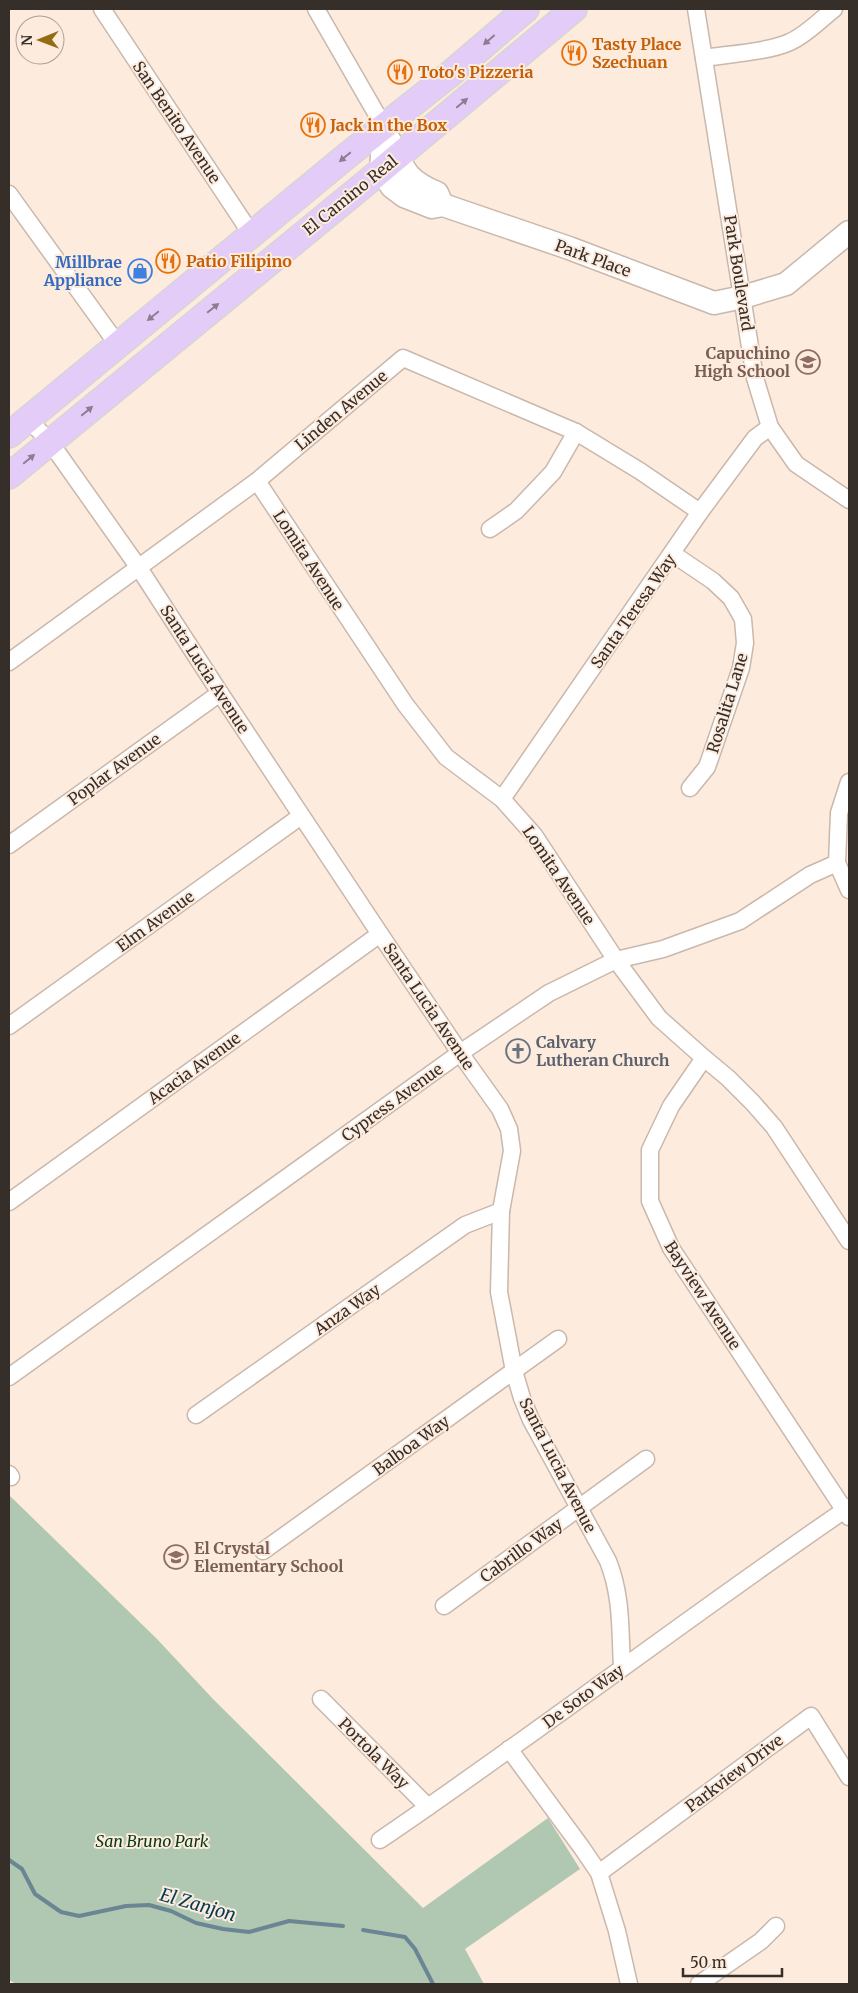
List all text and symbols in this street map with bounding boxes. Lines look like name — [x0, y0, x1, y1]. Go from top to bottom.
north arrow — [15, 15, 65, 65]
place label: Tasty Place Szechuan — [592, 34, 682, 72]
text: N — [18, 35, 36, 46]
one-way arrow — [482, 35, 495, 46]
restaurant icon: Tasty Place Szechuan — [561, 40, 587, 66]
street label: San Benito Avenue — [129, 57, 225, 187]
restaurant icon: Toto's Pizzeria — [387, 59, 413, 85]
place label: Toto's Pizzeria — [418, 62, 533, 82]
one-way arrow — [456, 98, 468, 109]
restaurant icon: Jack in the Box — [300, 112, 326, 138]
place label: Jack in the Box — [329, 115, 447, 135]
street label: El Camino Real — [299, 151, 401, 239]
one-way arrow — [339, 152, 352, 163]
street label: Park Boulevard — [720, 214, 758, 333]
street label: Park Place — [552, 235, 634, 281]
restaurant icon: Patio Filipino — [155, 248, 181, 274]
place label: Patio Filipino — [186, 251, 292, 271]
place label: Millbrae Appliance — [43, 252, 122, 290]
shop icon: Millbrae Appliance — [127, 258, 153, 284]
one-way arrow — [207, 303, 219, 314]
one-way arrow — [146, 311, 159, 322]
place label: Capuchino High School — [694, 343, 790, 381]
school or university icon: Capuchino High School — [795, 349, 821, 375]
street label: Linden Avenue — [291, 366, 391, 454]
one-way arrow — [81, 406, 94, 417]
one-way arrow — [23, 453, 36, 464]
street label: Lomita Avenue — [269, 506, 349, 614]
street label: Santa Teresa Way — [586, 549, 680, 672]
street label: Santa Lucia Avenue — [156, 601, 254, 737]
street label: Rosalita Lane — [702, 650, 752, 756]
street label: Poplar Avenue — [64, 729, 164, 809]
street label: Lomita Avenue — [519, 822, 599, 928]
street label: Elm Avenue — [112, 886, 198, 956]
street label: Santa Lucia Avenue — [379, 939, 479, 1073]
street label: Acacia Avenue — [143, 1028, 244, 1109]
place label: Calvary Lutheran Church — [536, 1032, 670, 1070]
church icon: Calvary Lutheran Church — [505, 1038, 531, 1064]
street label: Cypress Avenue — [337, 1059, 447, 1145]
street label: Bayview Avenue — [660, 1237, 746, 1353]
street label: Anza Way — [309, 1279, 385, 1340]
street label: Santa Lucia Avenue — [515, 1394, 601, 1536]
street label: Balboa Way — [369, 1410, 454, 1479]
street label: Cabrillo Way — [476, 1513, 567, 1587]
place label: El Crystal Elementary School — [194, 1538, 343, 1576]
school or university icon: El Crystal Elementary School — [163, 1544, 189, 1570]
street label: De Soto Way — [538, 1659, 628, 1732]
street label: Portola Way — [334, 1713, 414, 1793]
street label: Parkview Drive — [681, 1730, 787, 1816]
park label: San Bruno Park — [96, 1831, 209, 1851]
water label: El Zanjon — [157, 1883, 239, 1926]
scale bar — [683, 1946, 782, 1978]
text: 50 m — [690, 1953, 727, 1972]

